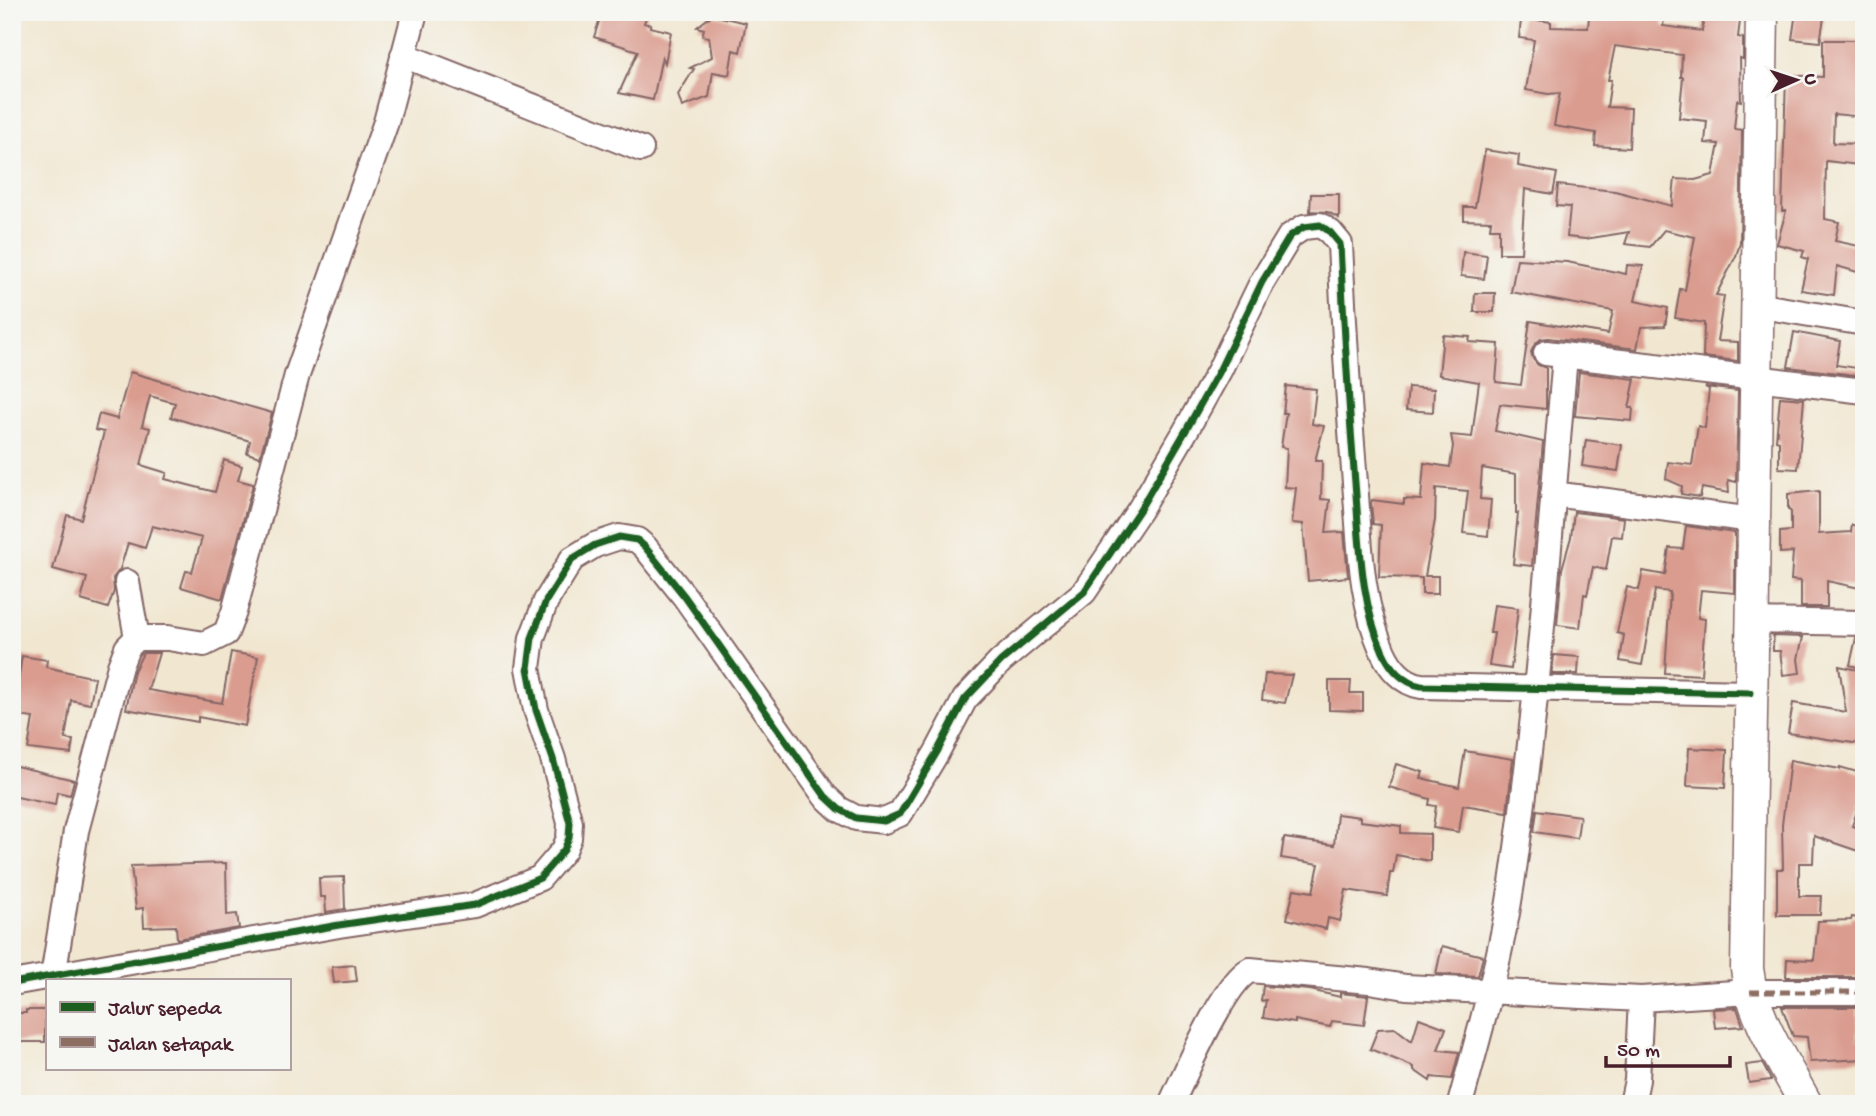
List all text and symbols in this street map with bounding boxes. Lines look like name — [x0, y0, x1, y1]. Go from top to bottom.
north arrow — [1760, 46, 1830, 116]
text: U — [1798, 73, 1821, 85]
legend — [46, 979, 290, 1070]
text: Jalur sepeda — [108, 998, 223, 1023]
scale bar — [1606, 1025, 1731, 1069]
text: Jalan setapak — [108, 1034, 235, 1059]
text: 50 m — [1617, 1040, 1660, 1065]

